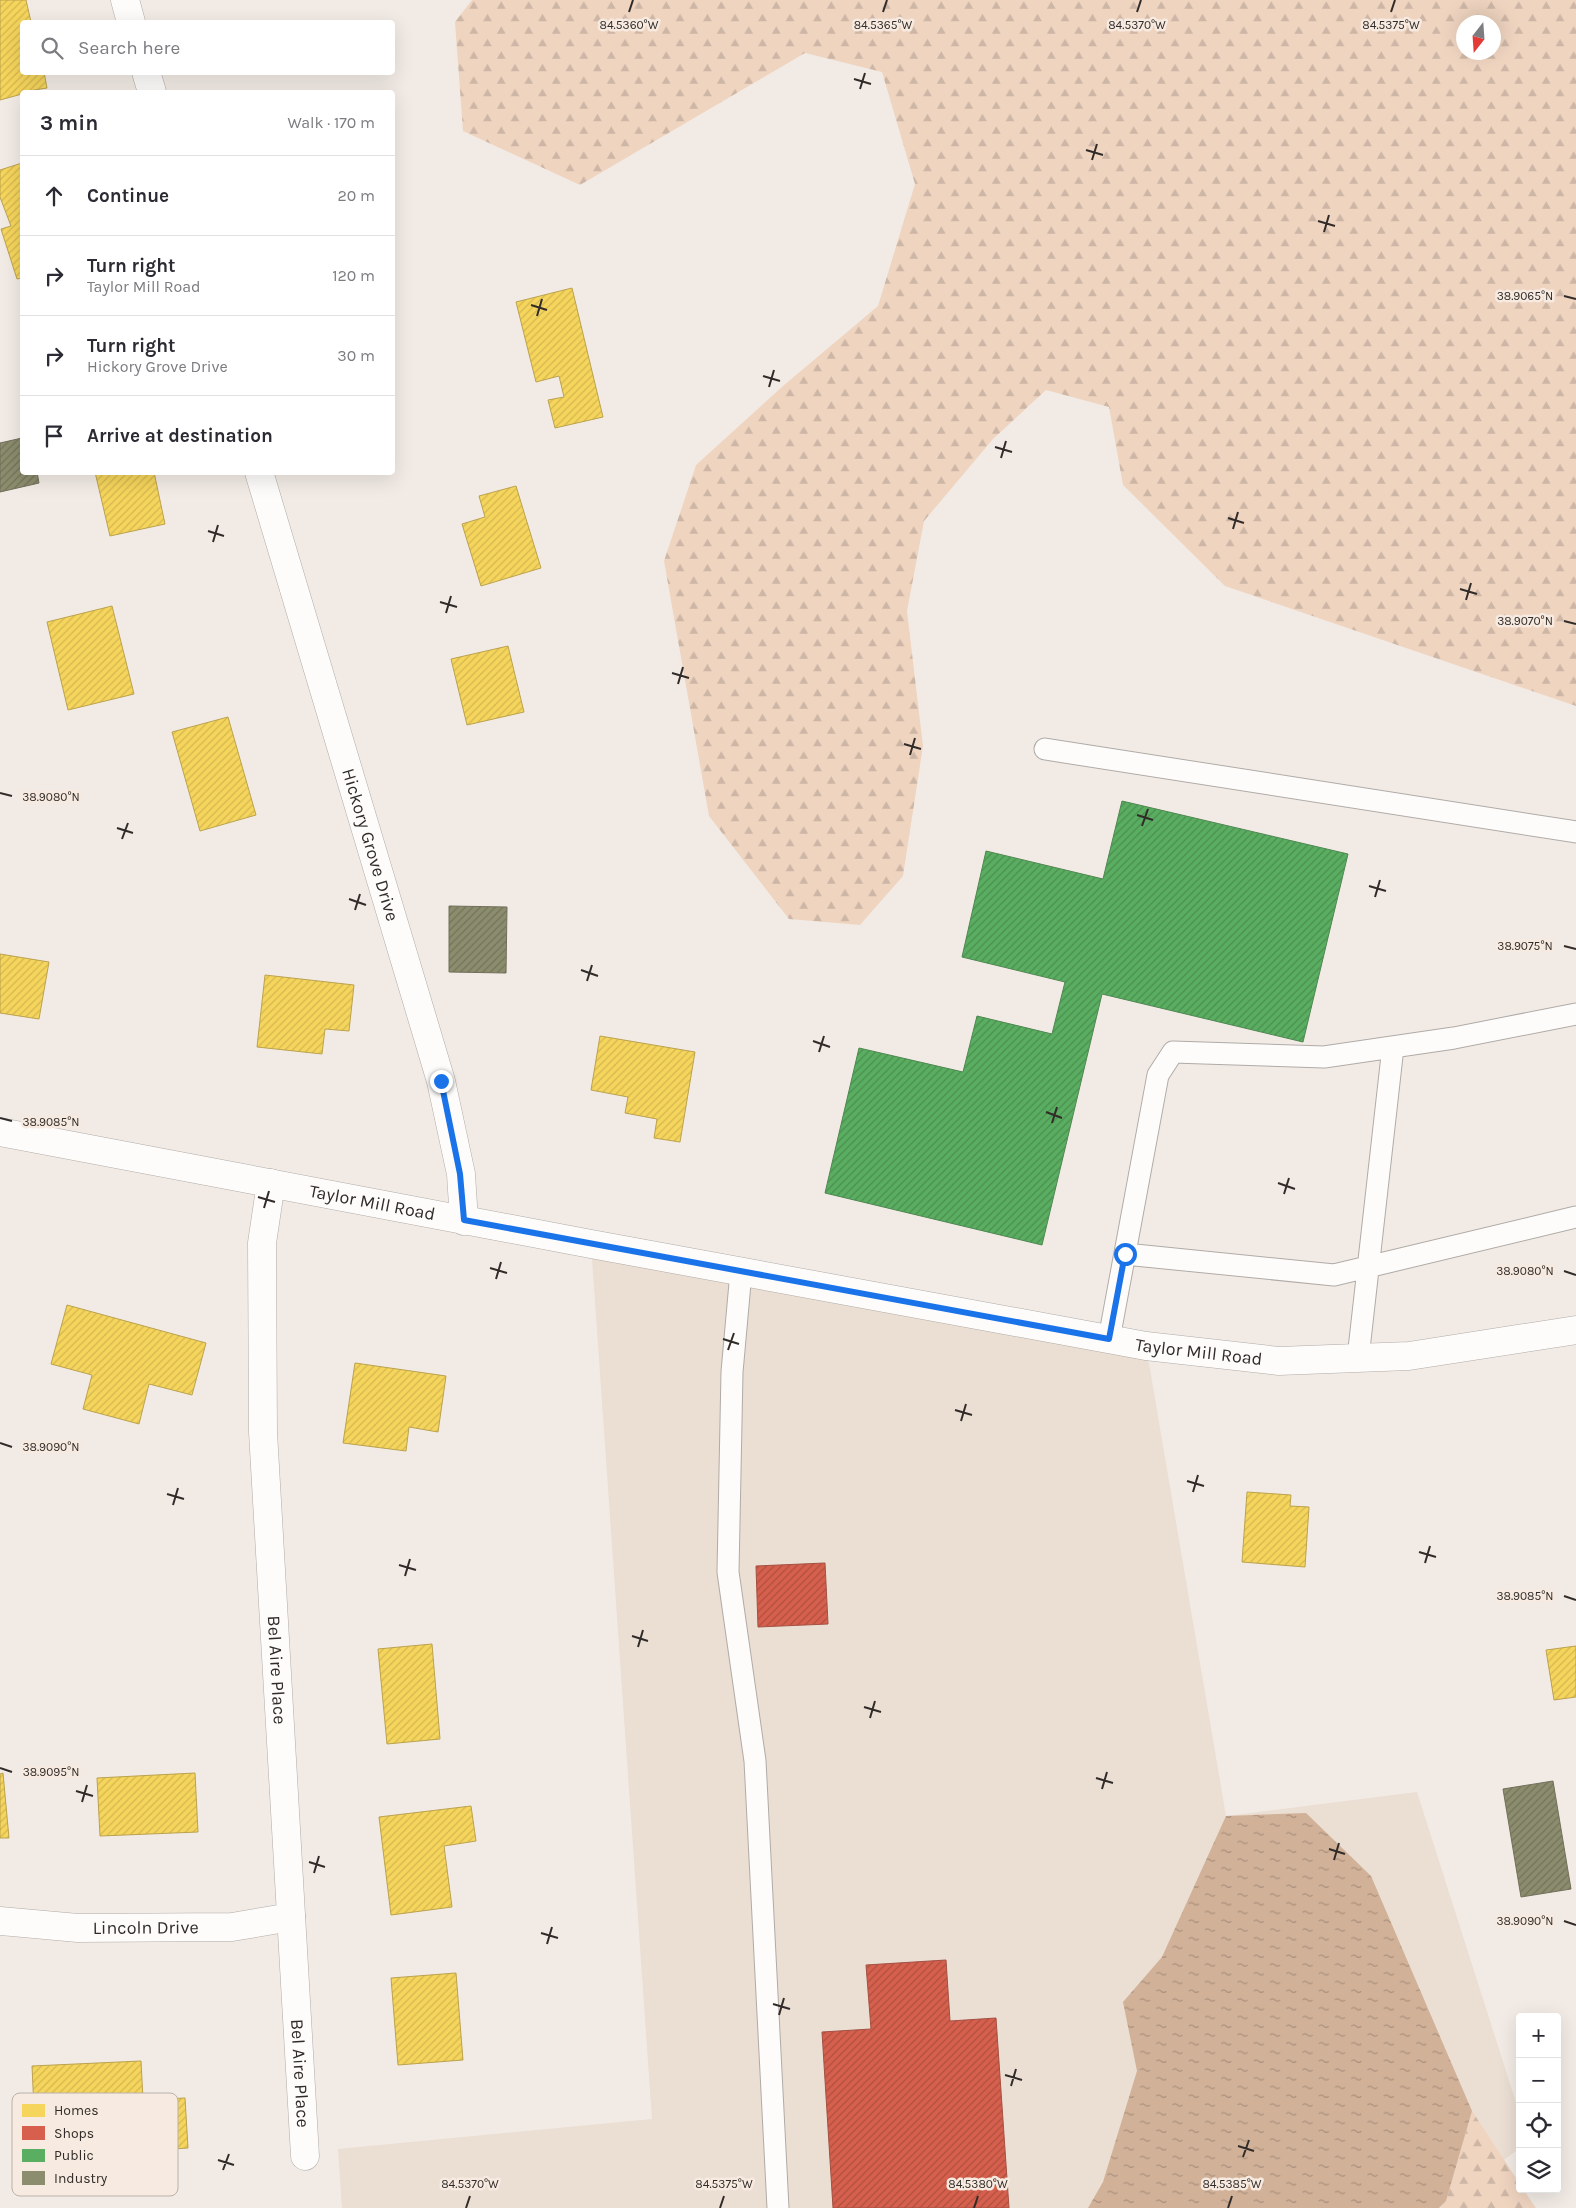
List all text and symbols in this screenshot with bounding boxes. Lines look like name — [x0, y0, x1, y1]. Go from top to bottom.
north arrow — [1456, 15, 1501, 60]
text: 84.5360°W — [600, 18, 659, 32]
text: 84.5365°W — [854, 18, 913, 32]
text: 84.5370°W — [1108, 18, 1166, 32]
text: 84.5375°W — [1362, 18, 1420, 32]
search box — [20, 20, 395, 75]
icon: search — [38, 34, 66, 62]
text: Search here — [78, 37, 180, 59]
text: 3 min — [40, 111, 98, 135]
text: Walk · 170 m — [287, 113, 375, 132]
icon: ahead — [40, 182, 68, 210]
text: Continue — [87, 185, 169, 207]
text: 20 m — [337, 186, 375, 205]
text: Turn right — [87, 255, 176, 277]
icon: right — [40, 262, 68, 290]
text: 120 m — [332, 266, 375, 285]
text: Taylor Mill Road — [87, 277, 201, 296]
text: 38.9065°N — [1497, 289, 1553, 303]
text: Turn right — [87, 335, 176, 357]
icon: right — [40, 342, 68, 370]
text: 30 m — [337, 346, 375, 365]
text: Hickory Grove Drive — [87, 357, 228, 376]
icon: arrive — [40, 422, 68, 450]
text: Arrive at destination — [87, 425, 273, 447]
text: 38.9070°N — [1497, 614, 1553, 628]
street label: Hickory Grove Drive — [337, 766, 404, 924]
text: 38.9080°N — [22, 790, 80, 804]
text: 38.9075°N — [1497, 939, 1553, 953]
route end — [430, 1070, 453, 1093]
text: 38.9085°N — [22, 1115, 80, 1129]
street label: Taylor Mill Road — [307, 1180, 437, 1225]
route start — [1114, 1243, 1137, 1266]
text: 38.9080°N — [1496, 1264, 1554, 1278]
street label: Taylor Mill Road — [1133, 1333, 1264, 1370]
text: 38.9090°N — [22, 1440, 80, 1454]
text: 38.9085°N — [1496, 1589, 1554, 1603]
street label: Bel Aire Place — [263, 1615, 291, 1725]
text: 38.9095°N — [23, 1765, 79, 1779]
text: 38.9090°N — [1496, 1914, 1554, 1928]
street label: Lincoln Drive — [93, 1916, 199, 1939]
map controls — [1516, 2013, 1561, 2193]
button: + — [1516, 2013, 1561, 2058]
street label: Bel Aire Place — [286, 2018, 314, 2128]
button: − — [1516, 2058, 1561, 2103]
legend — [12, 2093, 178, 2196]
text: Homes — [54, 2102, 99, 2119]
button: locate — [1516, 2103, 1561, 2148]
text: Shops — [54, 2125, 94, 2142]
text: Public — [54, 2147, 94, 2164]
button: layers — [1516, 2148, 1561, 2193]
text: Industry — [54, 2170, 108, 2187]
text: 84.5370°W — [441, 2177, 499, 2191]
text: 84.5375°W — [695, 2177, 753, 2191]
text: 84.5380°W — [948, 2177, 1008, 2191]
text: 84.5385°W — [1202, 2177, 1262, 2191]

